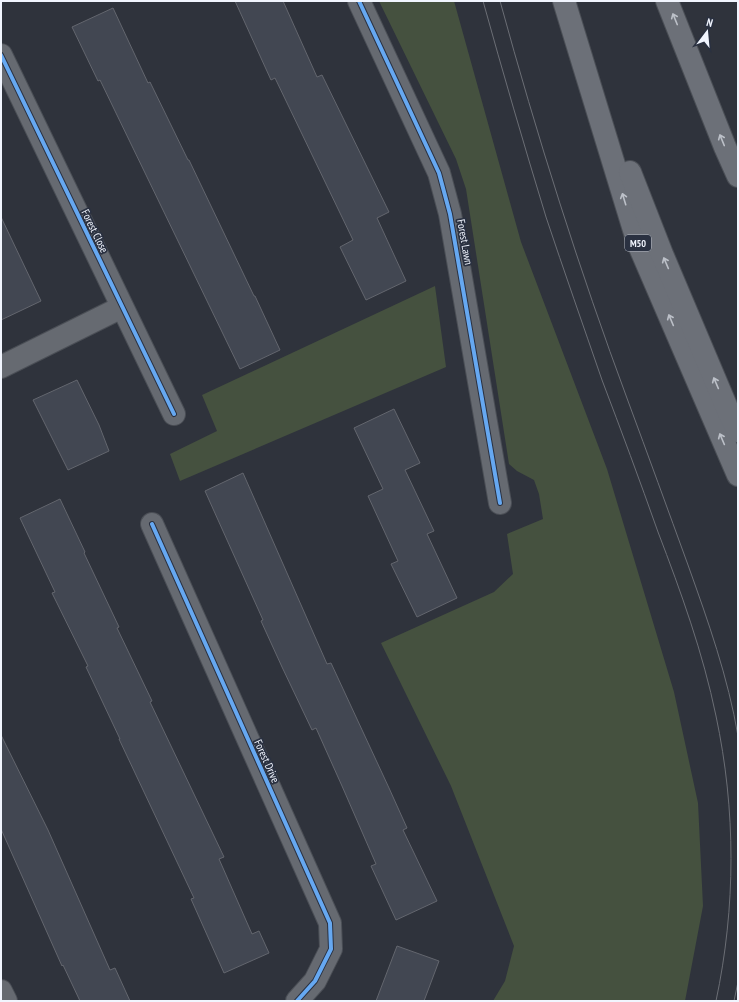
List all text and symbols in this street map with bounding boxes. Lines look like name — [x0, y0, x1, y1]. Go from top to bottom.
north arrow — [687, 12, 727, 52]
one-way arrow — [670, 14, 678, 26]
text: N — [705, 15, 715, 30]
one-way arrow — [718, 135, 726, 147]
one-way arrow — [620, 192, 627, 205]
street label: Forest Close — [79, 207, 112, 255]
street label: Forest Lawn — [454, 218, 476, 266]
road number: M50 — [625, 235, 651, 251]
one-way arrow — [661, 257, 669, 269]
one-way arrow — [667, 314, 674, 326]
one-way arrow — [712, 377, 720, 389]
one-way arrow — [718, 434, 726, 446]
street label: Forest Drive — [251, 737, 283, 785]

